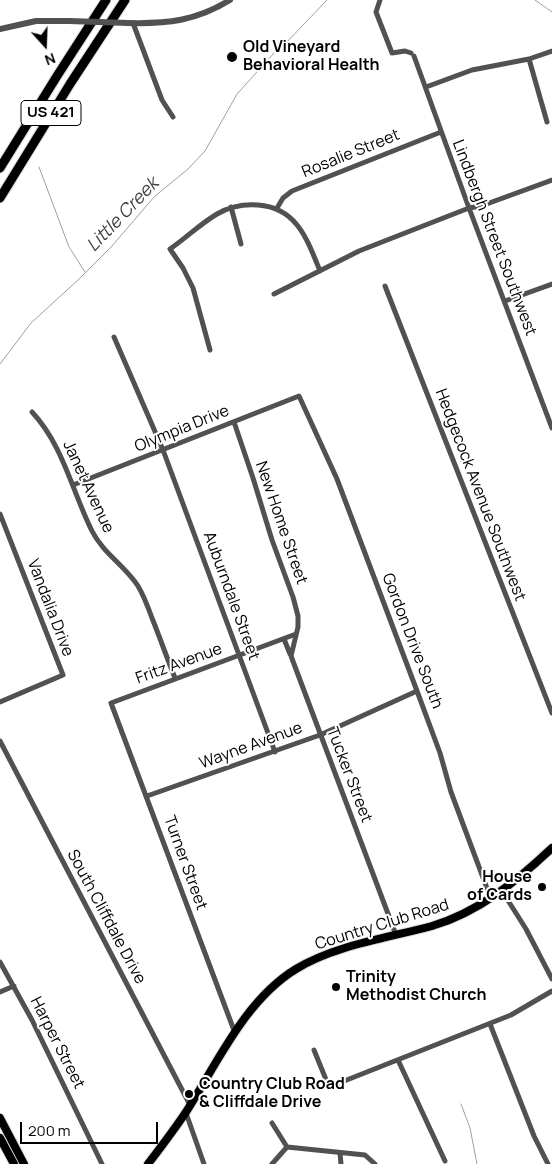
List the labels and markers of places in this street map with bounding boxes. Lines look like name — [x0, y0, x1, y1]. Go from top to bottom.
place label: Old Vineyard Behavioral Health — [243, 38, 380, 76]
marker: Old Vineyard Behavioral Health — [225, 50, 239, 64]
place label: House of Cards — [467, 868, 532, 906]
marker: House of Cards — [536, 881, 548, 893]
place label: Trinity Methodist Church — [346, 968, 487, 1006]
marker: Trinity Methodist Church — [330, 981, 342, 993]
place label: Country Club Road & Cliffdale Drive — [199, 1075, 345, 1113]
marker: Country Club Road & Cliffdale Drive — [183, 1088, 195, 1100]

